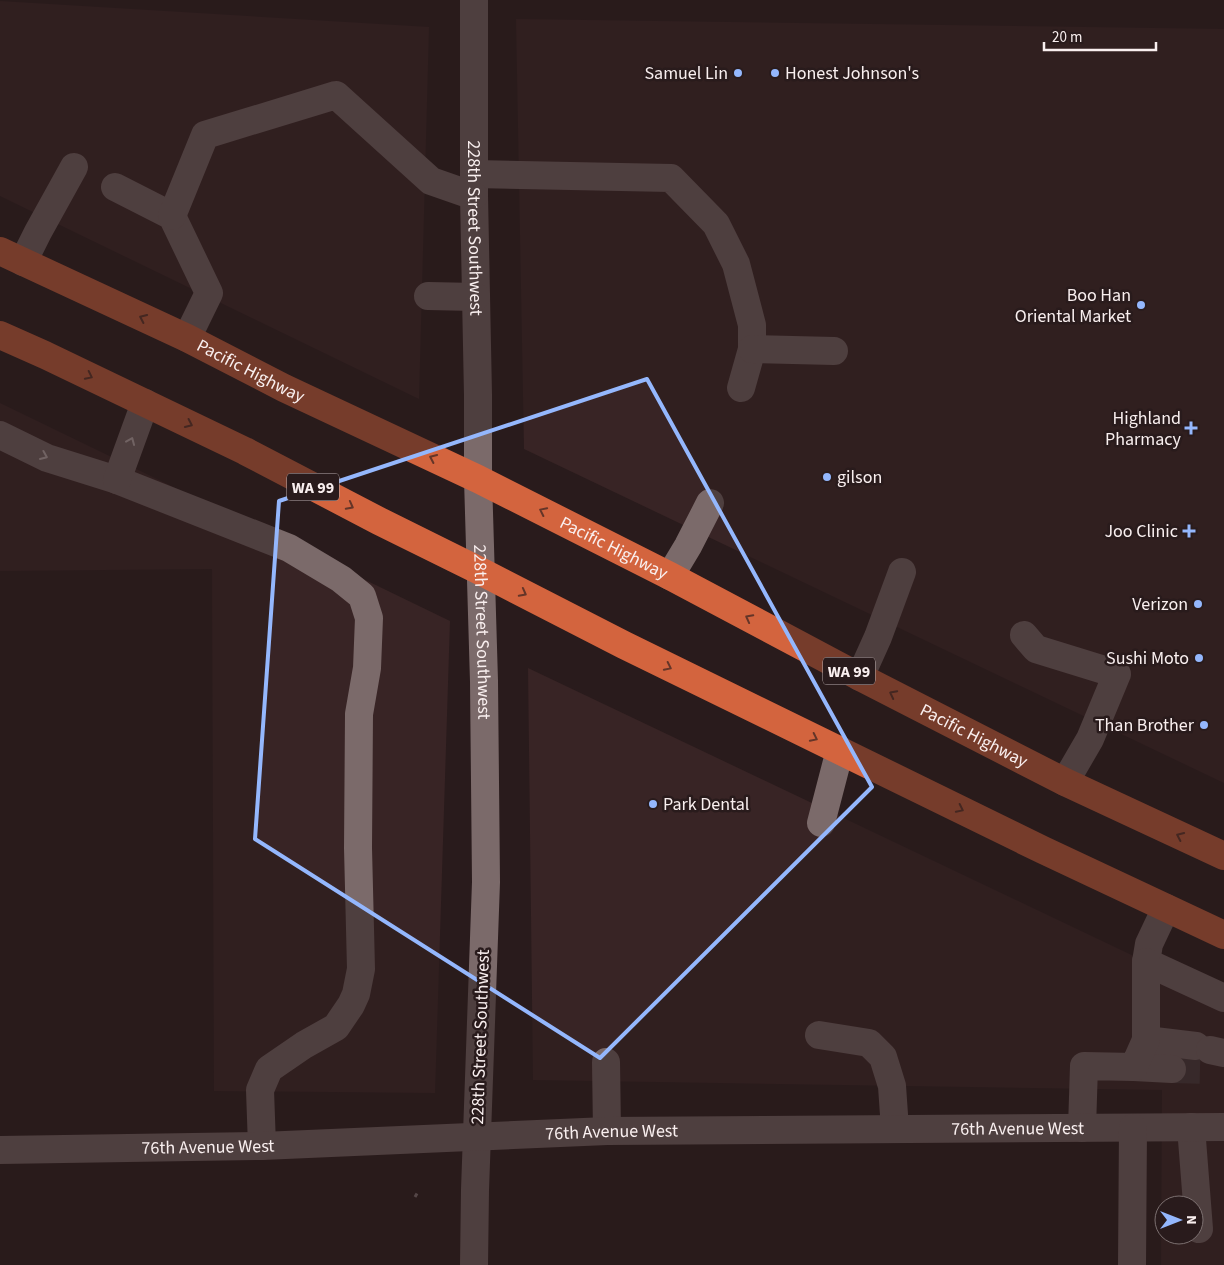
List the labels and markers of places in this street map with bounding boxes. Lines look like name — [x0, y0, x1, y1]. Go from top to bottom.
place label: Samuel Lin — [644, 61, 728, 86]
place label: Honest Johnson's — [785, 61, 919, 86]
marker: Samuel Lin — [732, 67, 744, 79]
marker: Honest Johnson's — [769, 67, 781, 79]
place label: Boo Han Oriental Market — [1015, 283, 1131, 329]
marker: Boo Han Oriental Market — [1135, 299, 1147, 311]
place label: Highland Pharmacy — [1105, 406, 1182, 452]
marker: Highland Pharmacy — [1185, 422, 1197, 434]
place label: gilson — [837, 465, 882, 490]
marker: gilson — [821, 471, 833, 483]
place label: Joo Clinic — [1104, 519, 1178, 544]
marker: Joo Clinic — [1182, 524, 1196, 538]
place label: Verizon — [1132, 592, 1188, 617]
marker: Verizon — [1192, 598, 1204, 610]
place label: Sushi Moto — [1106, 646, 1189, 671]
marker: Sushi Moto — [1193, 652, 1205, 664]
place label: Than Brother — [1095, 713, 1195, 738]
marker: Than Brother — [1198, 719, 1210, 731]
place label: Park Dental — [663, 792, 749, 817]
marker: Park Dental — [647, 798, 659, 810]

